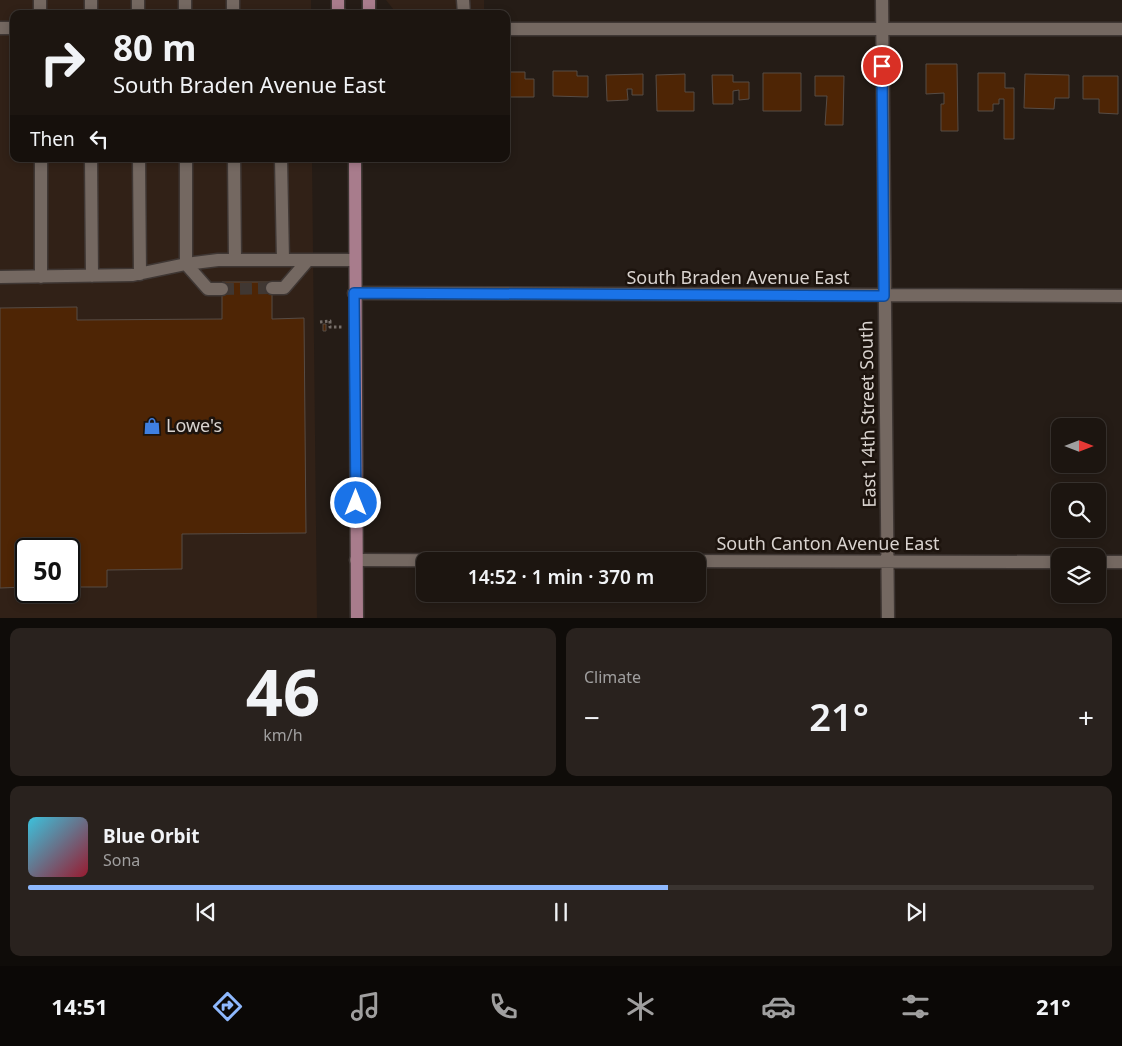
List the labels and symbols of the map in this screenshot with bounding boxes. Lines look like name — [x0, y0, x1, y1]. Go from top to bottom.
pin — [861, 45, 903, 87]
street label: South Braden Avenue East — [626, 265, 850, 289]
street label: East 14th Street South — [853, 320, 881, 508]
place label: Lowe's — [166, 413, 222, 437]
shop icon: Lowe's — [142, 416, 162, 436]
north arrow — [1051, 418, 1106, 472]
position arrow — [329, 476, 381, 528]
street label: South Canton Avenue East — [716, 531, 940, 555]
speed limit sign: 50 — [15, 538, 80, 603]

